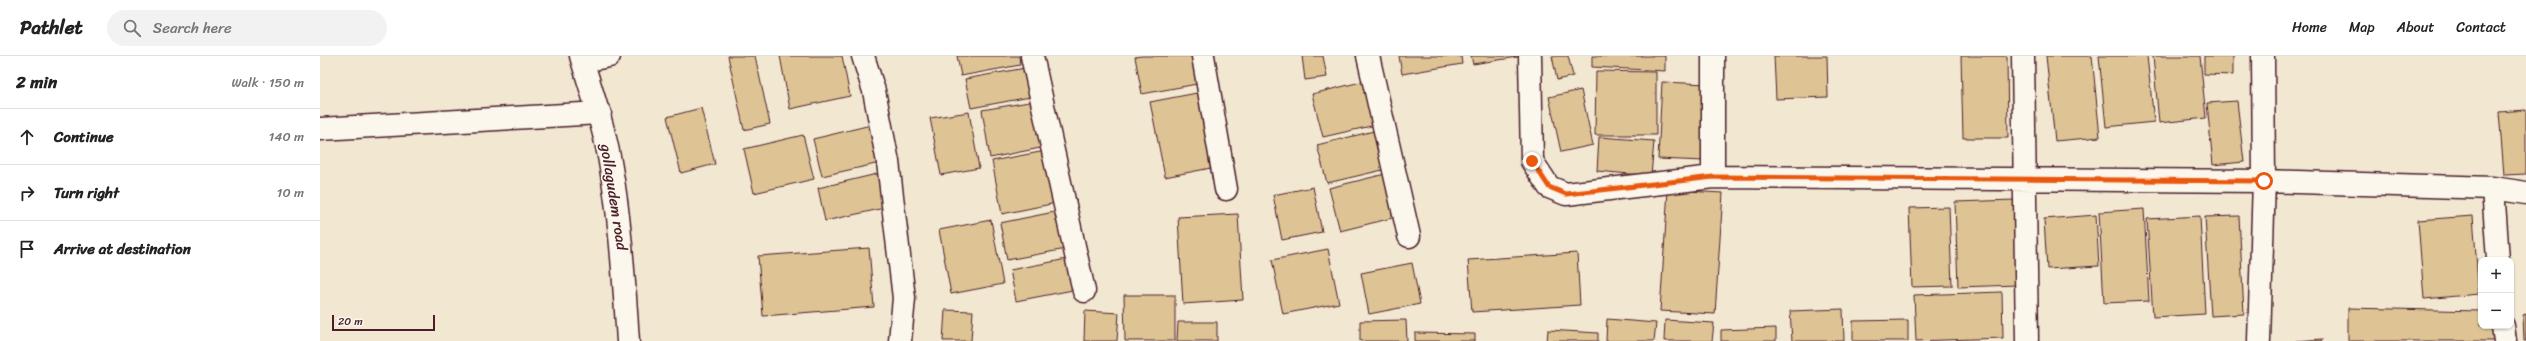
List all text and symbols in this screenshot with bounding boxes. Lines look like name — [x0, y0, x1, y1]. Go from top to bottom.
search box — [107, 10, 387, 46]
text: Pathlet — [20, 11, 83, 44]
text: Search here — [153, 15, 232, 41]
text: Home — [2292, 15, 2327, 40]
text: Map — [2349, 15, 2375, 40]
text: About — [2397, 15, 2434, 40]
text: Contact — [2456, 15, 2506, 40]
icon: search — [121, 17, 143, 39]
text: 2 min — [16, 67, 57, 97]
text: Walk · 150 m — [231, 71, 304, 94]
text: Continue — [54, 124, 114, 150]
text: 140 m — [269, 125, 304, 148]
icon: ahead — [16, 126, 38, 148]
street label: gollagudem road — [593, 141, 635, 253]
route end — [1523, 152, 1541, 170]
route start — [2255, 172, 2273, 190]
text: Turn right — [54, 180, 119, 206]
text: 10 m — [277, 181, 304, 204]
icon: right — [16, 182, 38, 204]
text: Arrive at destination — [54, 236, 191, 262]
icon: arrive — [16, 238, 38, 260]
map controls — [2478, 257, 2514, 329]
button: + — [2478, 257, 2514, 293]
button: − — [2478, 293, 2514, 329]
text: 20 m — [338, 312, 363, 331]
scale bar — [332, 313, 435, 332]

